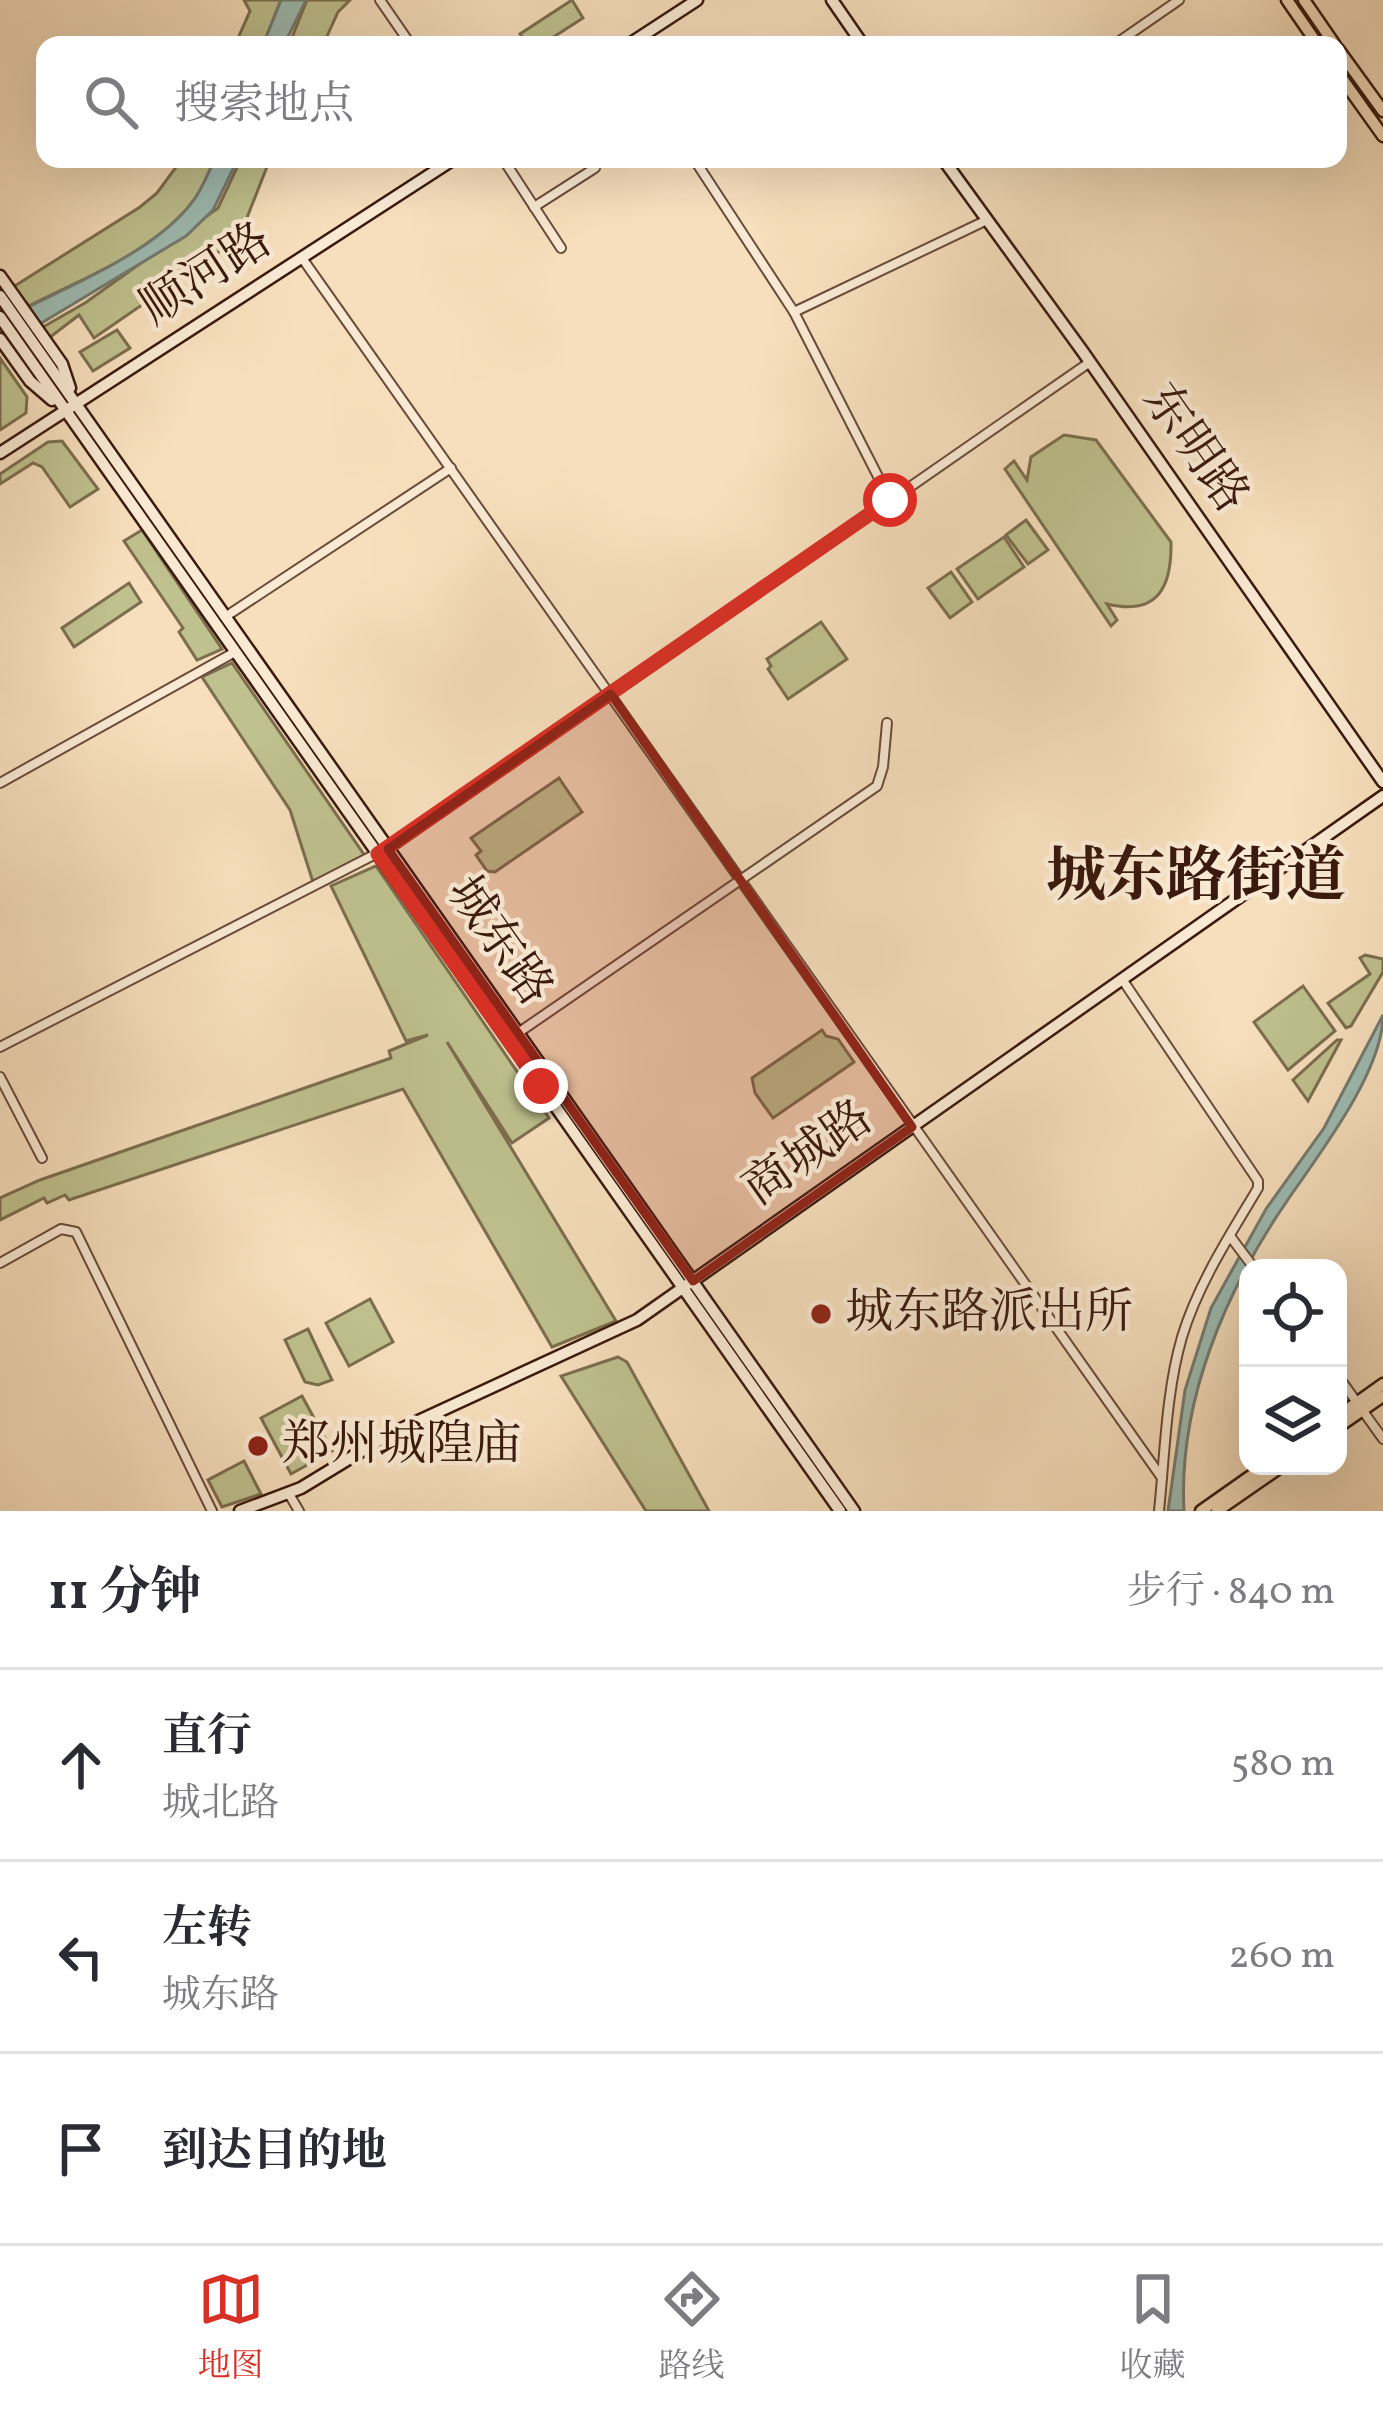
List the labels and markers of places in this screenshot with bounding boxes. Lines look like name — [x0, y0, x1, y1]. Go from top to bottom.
place label: 城东路派出所 — [845, 1281, 1133, 1348]
marker: 城东路派出所 — [808, 1301, 834, 1327]
place label: 郑州城隍庙 — [282, 1413, 522, 1480]
marker: 郑州城隍庙 — [245, 1433, 271, 1459]

